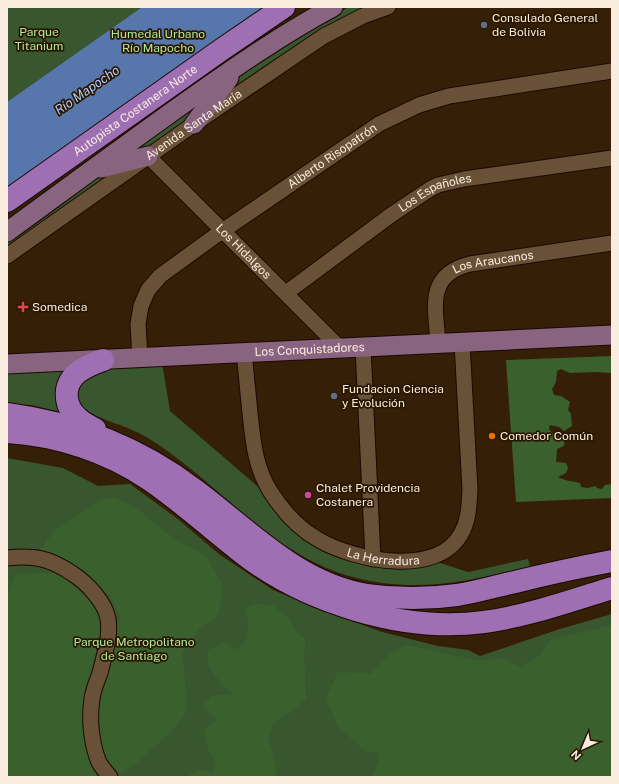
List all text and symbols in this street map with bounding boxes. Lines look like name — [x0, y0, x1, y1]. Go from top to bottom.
place label: Consulado General de Bolivia — [492, 11, 598, 39]
marker: Consulado General de Bolivia — [479, 20, 489, 30]
park label: Parque Titanium — [15, 25, 63, 53]
park label: Humedal Urbano Río Mapocho — [111, 27, 205, 55]
water label: Río Mapocho — [52, 62, 122, 118]
street label: Autopista Costanera Norte — [71, 62, 200, 159]
street label: Avenida Santa María — [143, 87, 244, 163]
street label: Alberto Risopatrón — [285, 121, 380, 191]
street label: Los Españoles — [396, 171, 472, 215]
street label: Los Hidalgos — [213, 221, 274, 282]
street label: Los Araucanos — [450, 248, 534, 277]
place label: Somedica — [32, 300, 87, 314]
marker: Somedica — [17, 301, 29, 313]
street label: Los Conquistadores — [254, 340, 365, 359]
place label: Fundacion Ciencia y Evolución — [342, 382, 444, 410]
marker: Fundacion Ciencia y Evolución — [329, 391, 339, 401]
place label: Comedor Común — [500, 429, 593, 443]
marker: Comedor Común — [487, 431, 497, 441]
place label: Chalet Providencia Costanera — [316, 481, 420, 509]
marker: Chalet Providencia Costanera — [303, 490, 313, 500]
street label: La Herradura — [345, 545, 421, 568]
park label: Parque Metropolitano de Santiago — [73, 635, 195, 663]
north arrow — [563, 728, 603, 768]
text: N — [569, 748, 583, 762]

